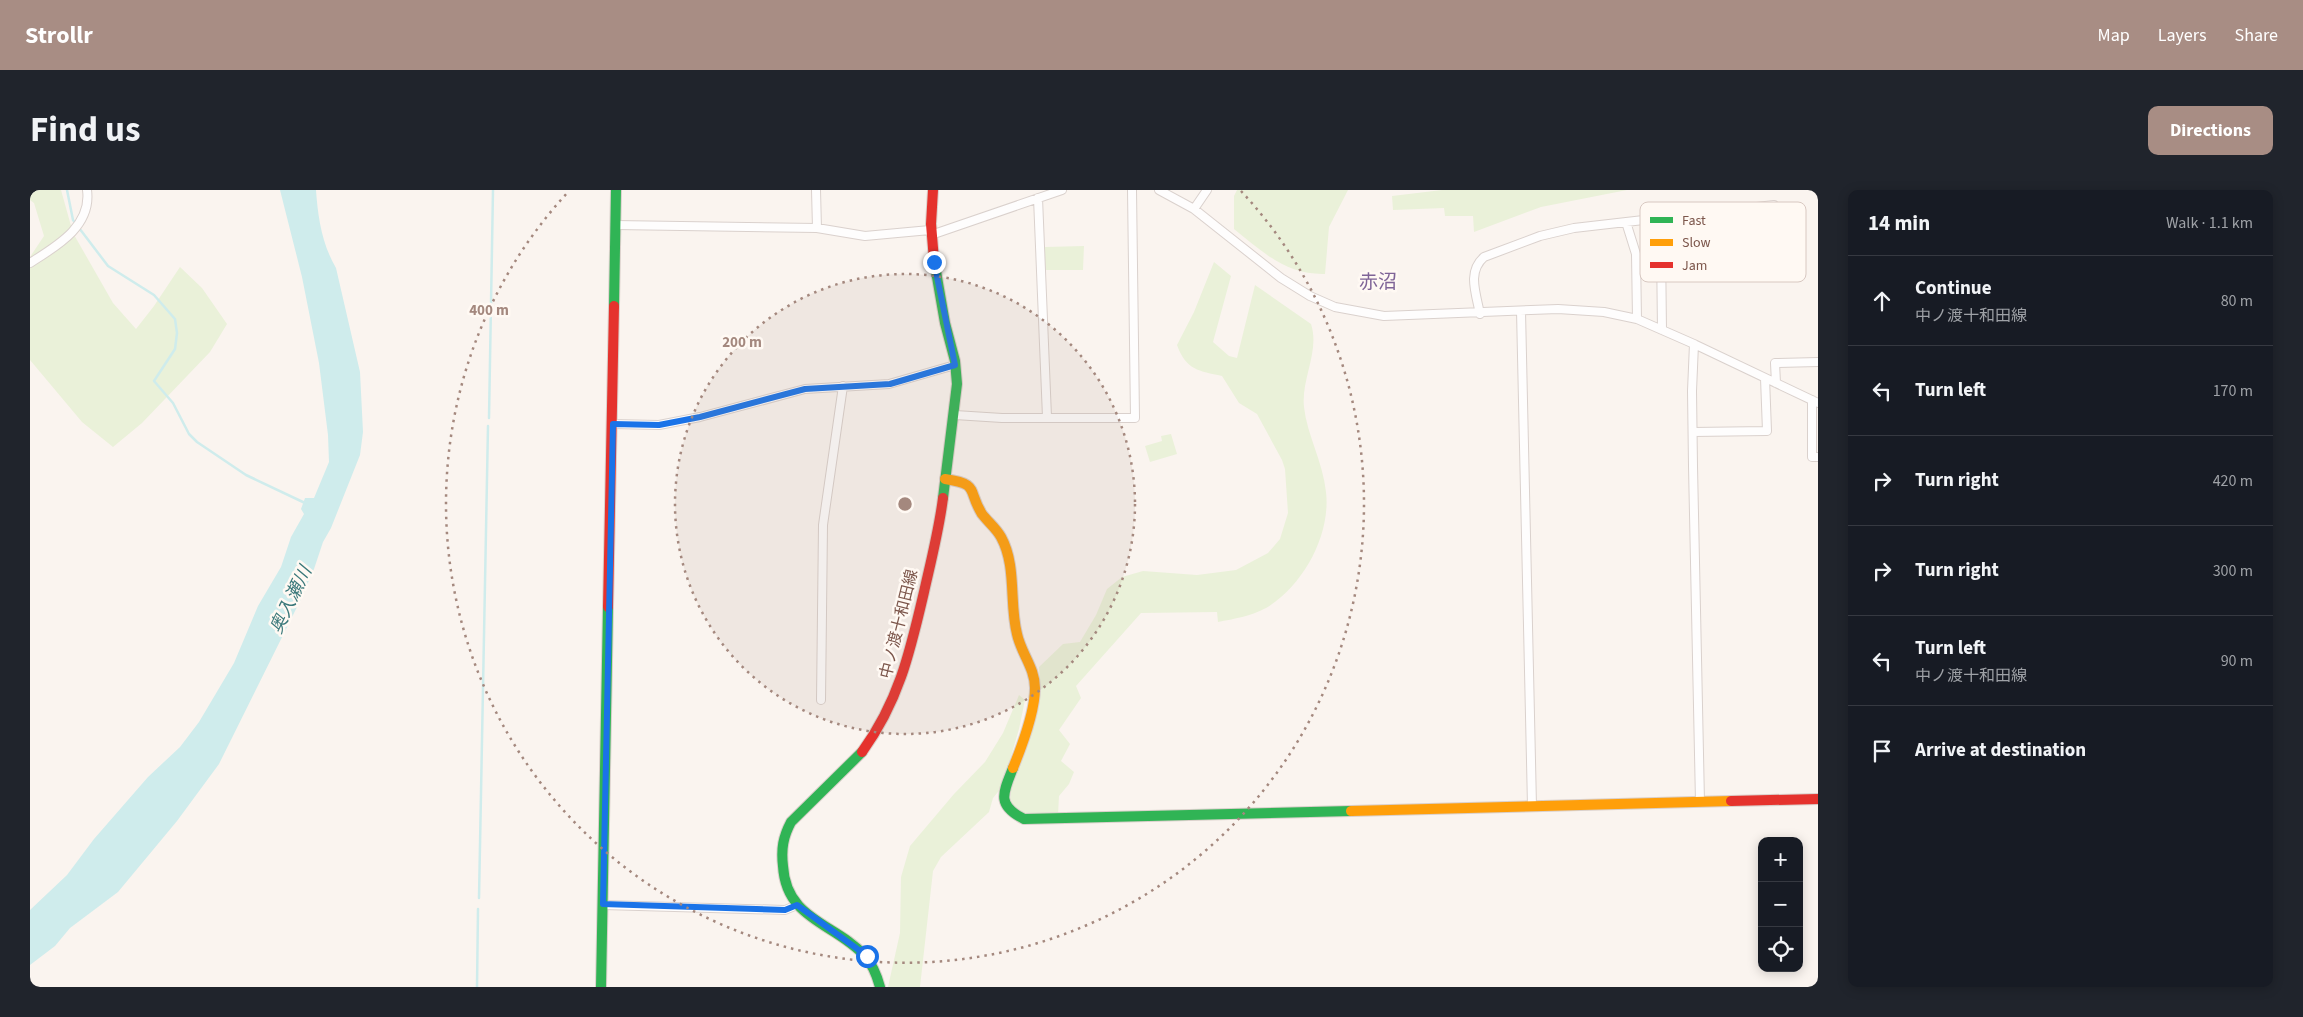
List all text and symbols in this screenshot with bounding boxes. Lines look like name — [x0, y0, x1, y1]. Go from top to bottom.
text: Strollr — [25, 18, 93, 53]
text: Map — [2098, 23, 2130, 48]
text: Layers — [2158, 23, 2207, 48]
text: Share — [2235, 23, 2278, 48]
text: Find us — [30, 105, 140, 155]
button: Directions — [2148, 106, 2273, 155]
legend — [1640, 202, 1806, 282]
text: 14 min — [1868, 208, 1930, 238]
text: Fast — [1682, 211, 1706, 231]
text: Walk · 1.1 km — [2166, 212, 2253, 234]
text: Slow — [1682, 233, 1711, 253]
route end — [923, 251, 946, 274]
text: Jam — [1682, 256, 1707, 276]
district label: 赤沼 — [1359, 269, 1397, 296]
text: Continue — [1915, 275, 1992, 302]
icon: ahead — [1868, 287, 1896, 315]
text: 80 m — [2221, 290, 2253, 312]
text: 400 m — [469, 300, 509, 321]
text: 中ノ渡十和田線 — [1915, 305, 2027, 327]
text: 200 m — [722, 332, 762, 353]
icon: left — [1868, 377, 1896, 405]
text: Turn left — [1915, 377, 1986, 404]
text: 170 m — [2213, 380, 2253, 402]
icon: right — [1868, 467, 1896, 495]
text: Turn right — [1915, 467, 1999, 494]
text: 420 m — [2213, 470, 2253, 492]
centre of rings — [896, 495, 914, 513]
icon: right — [1868, 557, 1896, 585]
text: Turn right — [1915, 557, 1999, 584]
water label: 奥入瀬川 — [264, 560, 319, 638]
text: 300 m — [2213, 560, 2253, 582]
street label: 中ノ渡十和田線 — [875, 567, 923, 681]
text: Turn left — [1915, 635, 1986, 662]
icon: left — [1868, 647, 1896, 675]
text: 90 m — [2221, 650, 2253, 672]
text: 中ノ渡十和田線 — [1915, 665, 2027, 687]
icon: arrive — [1868, 737, 1896, 765]
text: Arrive at destination — [1915, 737, 2086, 764]
map controls — [1758, 837, 1803, 972]
button: + — [1758, 837, 1803, 882]
button: − — [1758, 882, 1803, 927]
button: locate — [1758, 927, 1803, 972]
route start — [856, 945, 879, 968]

